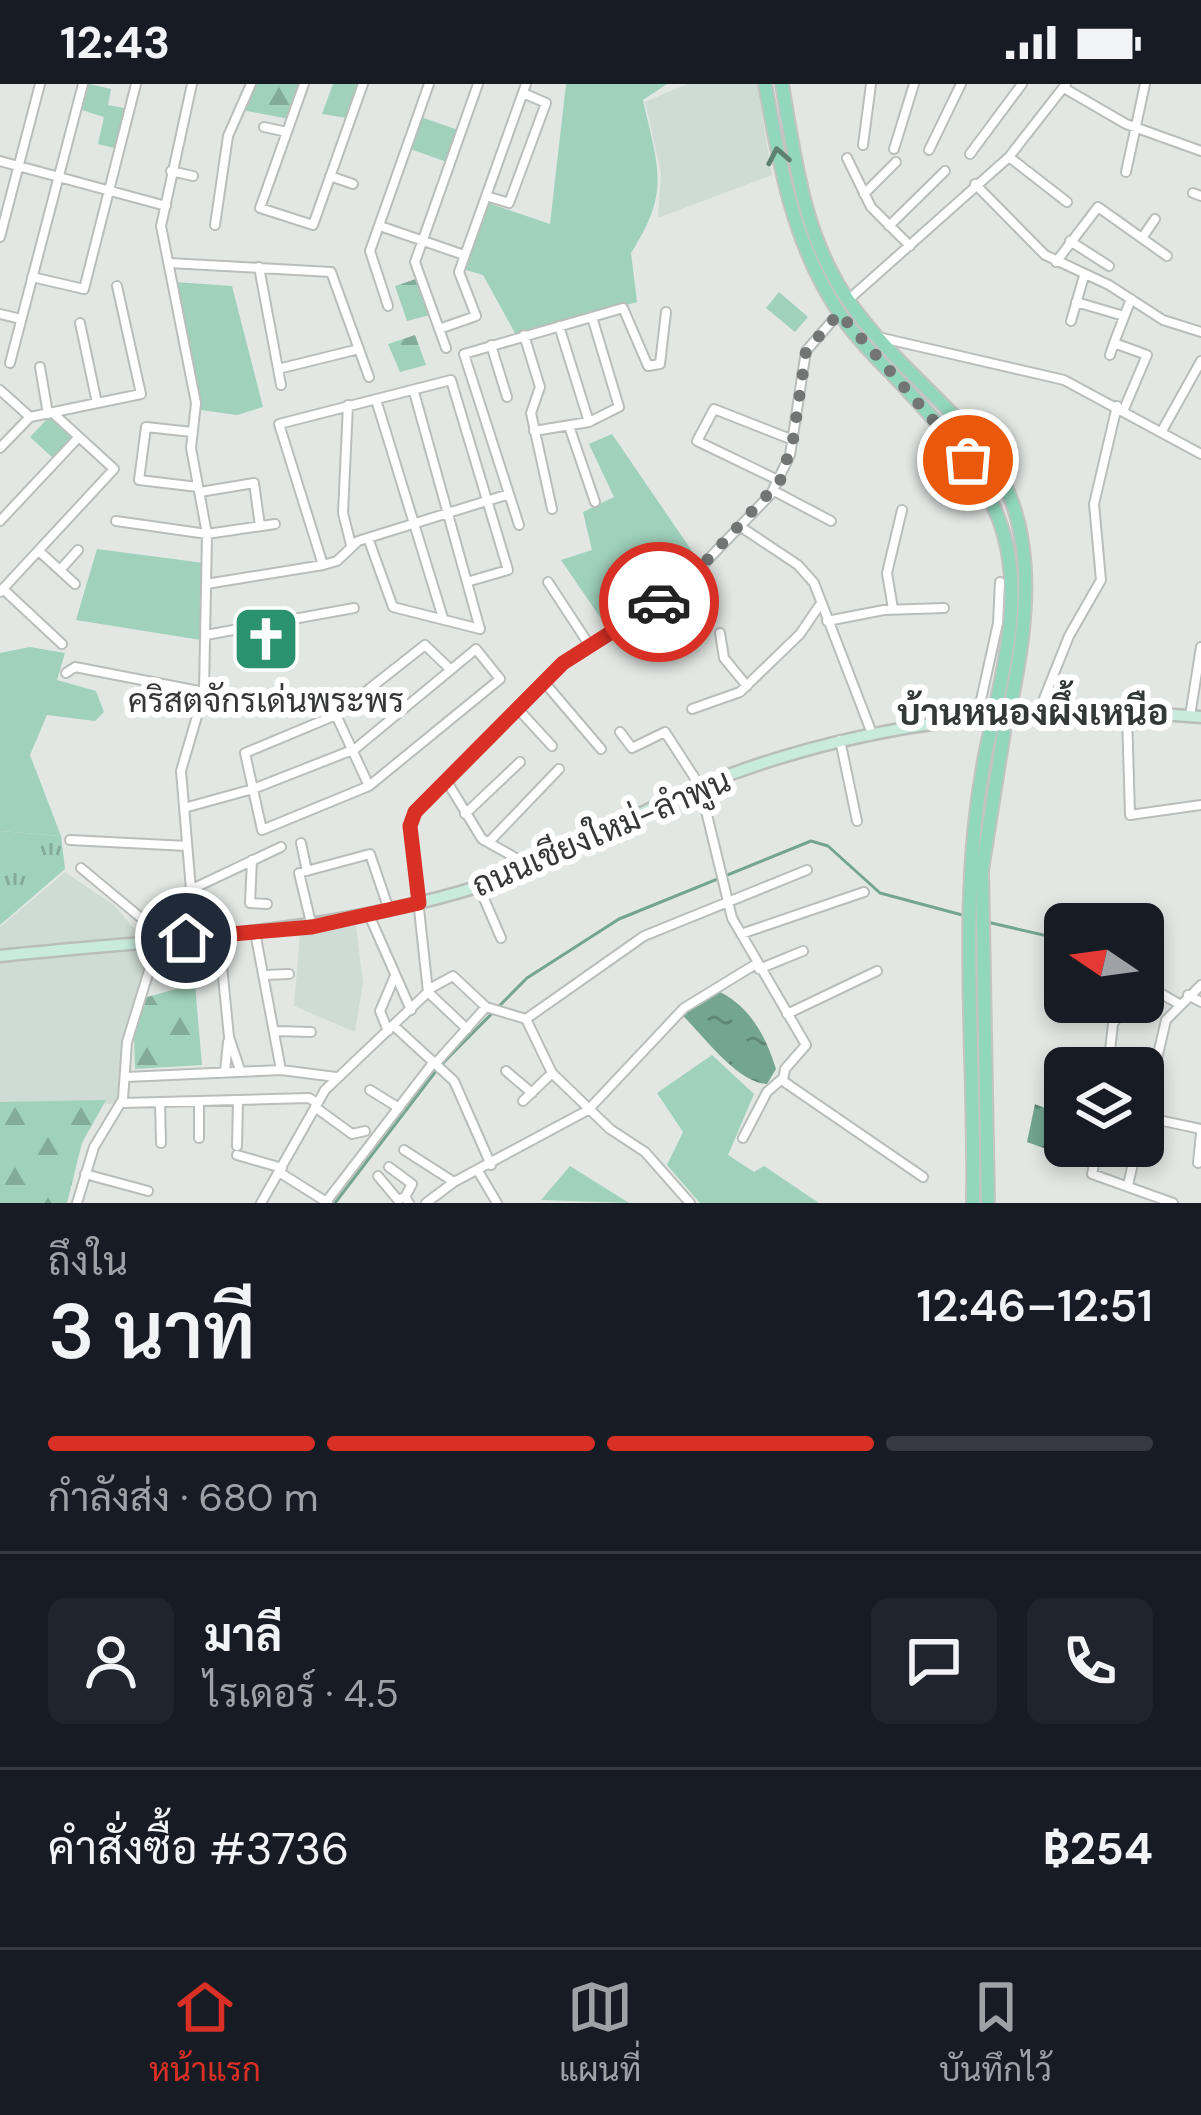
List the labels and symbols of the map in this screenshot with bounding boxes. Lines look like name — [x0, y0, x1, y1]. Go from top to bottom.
one-way arrow — [766, 147, 792, 167]
pin — [917, 409, 1019, 511]
courier — [599, 542, 719, 662]
church icon: คริสตจักรเด่นพระพร — [231, 604, 301, 674]
place label: คริสตจักรเด่นพระพร — [128, 679, 404, 722]
district label: บ้านหนองผึ้งเหนือ — [897, 680, 1169, 736]
street label: ถนนเชียงใหม่-ลำพูน — [465, 759, 737, 907]
pin — [135, 887, 237, 989]
north arrow — [1044, 903, 1164, 1023]

